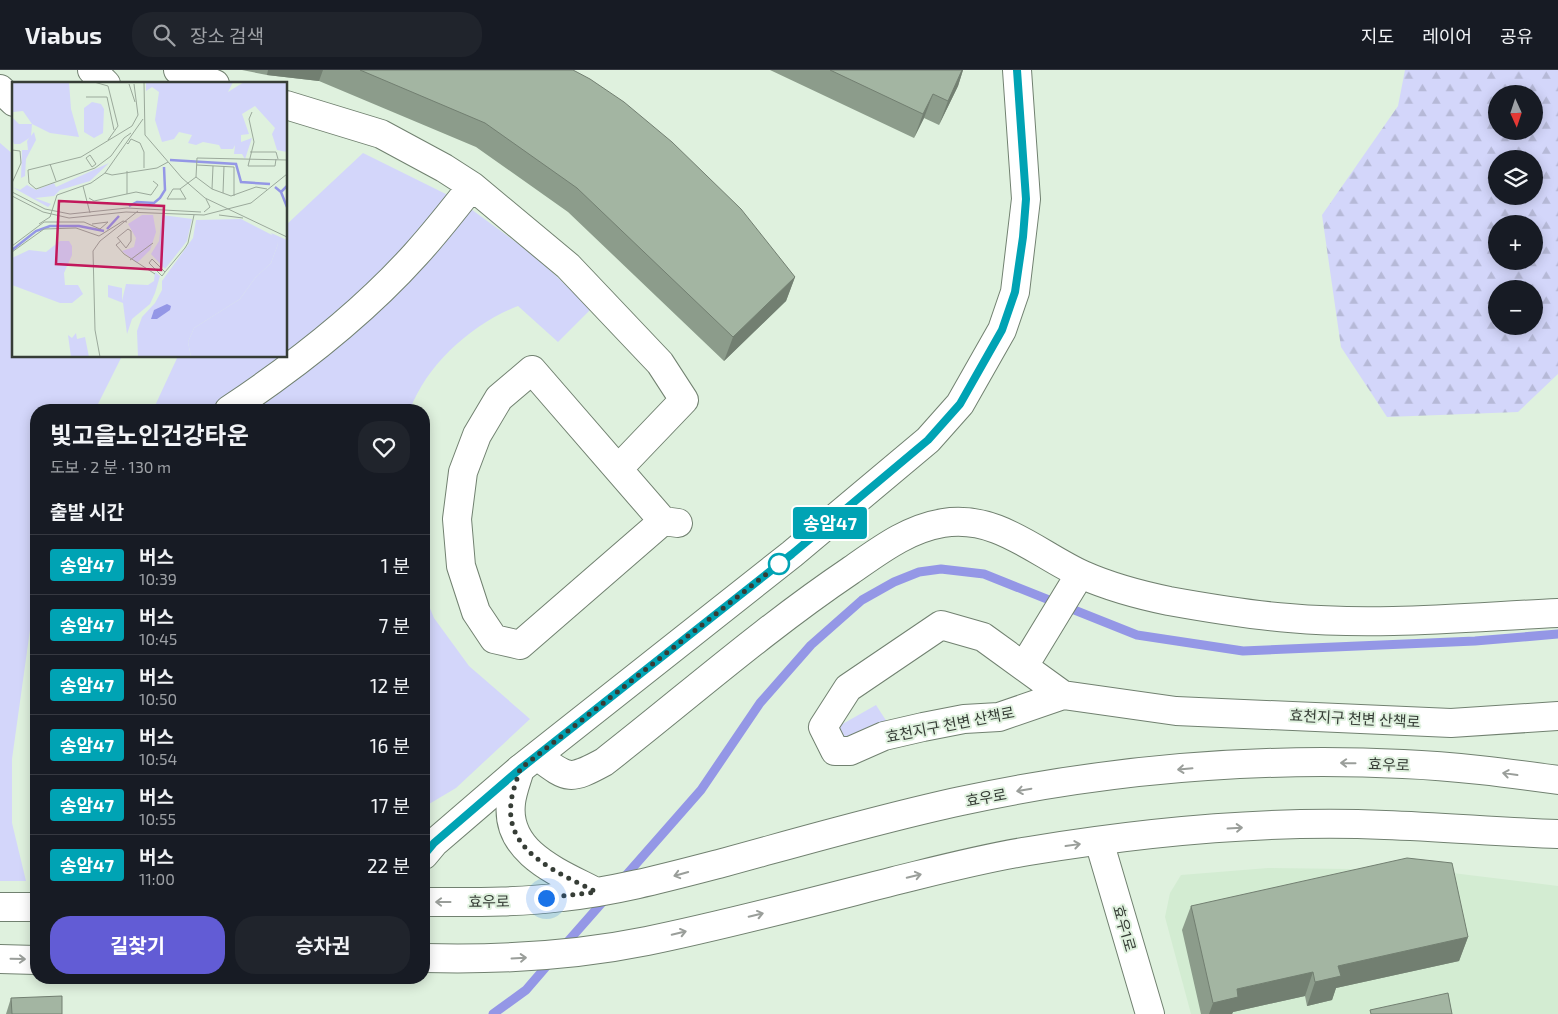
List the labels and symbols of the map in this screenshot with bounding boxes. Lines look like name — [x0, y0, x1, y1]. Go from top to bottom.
inset map — [12, 82, 288, 358]
north arrow — [1488, 85, 1542, 140]
line badge: 송암47 — [795, 507, 865, 539]
unlabelled marker — [768, 553, 790, 575]
street label: 효천지구 천변 산책로 — [884, 703, 1016, 745]
street label: 효천지구 천변 산책로 — [1289, 706, 1421, 730]
street label: 효우로 — [1368, 754, 1410, 774]
one-way arrow — [1340, 758, 1356, 767]
one-way arrow — [1178, 764, 1194, 774]
one-way arrow — [1502, 768, 1518, 778]
street label: 효우로 — [964, 785, 1008, 809]
one-way arrow — [1017, 786, 1033, 796]
one-way arrow — [1226, 823, 1242, 832]
one-way arrow — [1065, 840, 1081, 850]
one-way arrow — [673, 870, 689, 880]
one-way arrow — [905, 871, 921, 881]
your location — [534, 886, 559, 911]
street label: 효우로 — [468, 892, 510, 910]
one-way arrow — [435, 897, 452, 907]
street label: 효우1로 — [1110, 903, 1140, 953]
one-way arrow — [747, 910, 763, 919]
one-way arrow — [671, 928, 687, 937]
one-way arrow — [510, 953, 526, 962]
one-way arrow — [10, 955, 26, 964]

